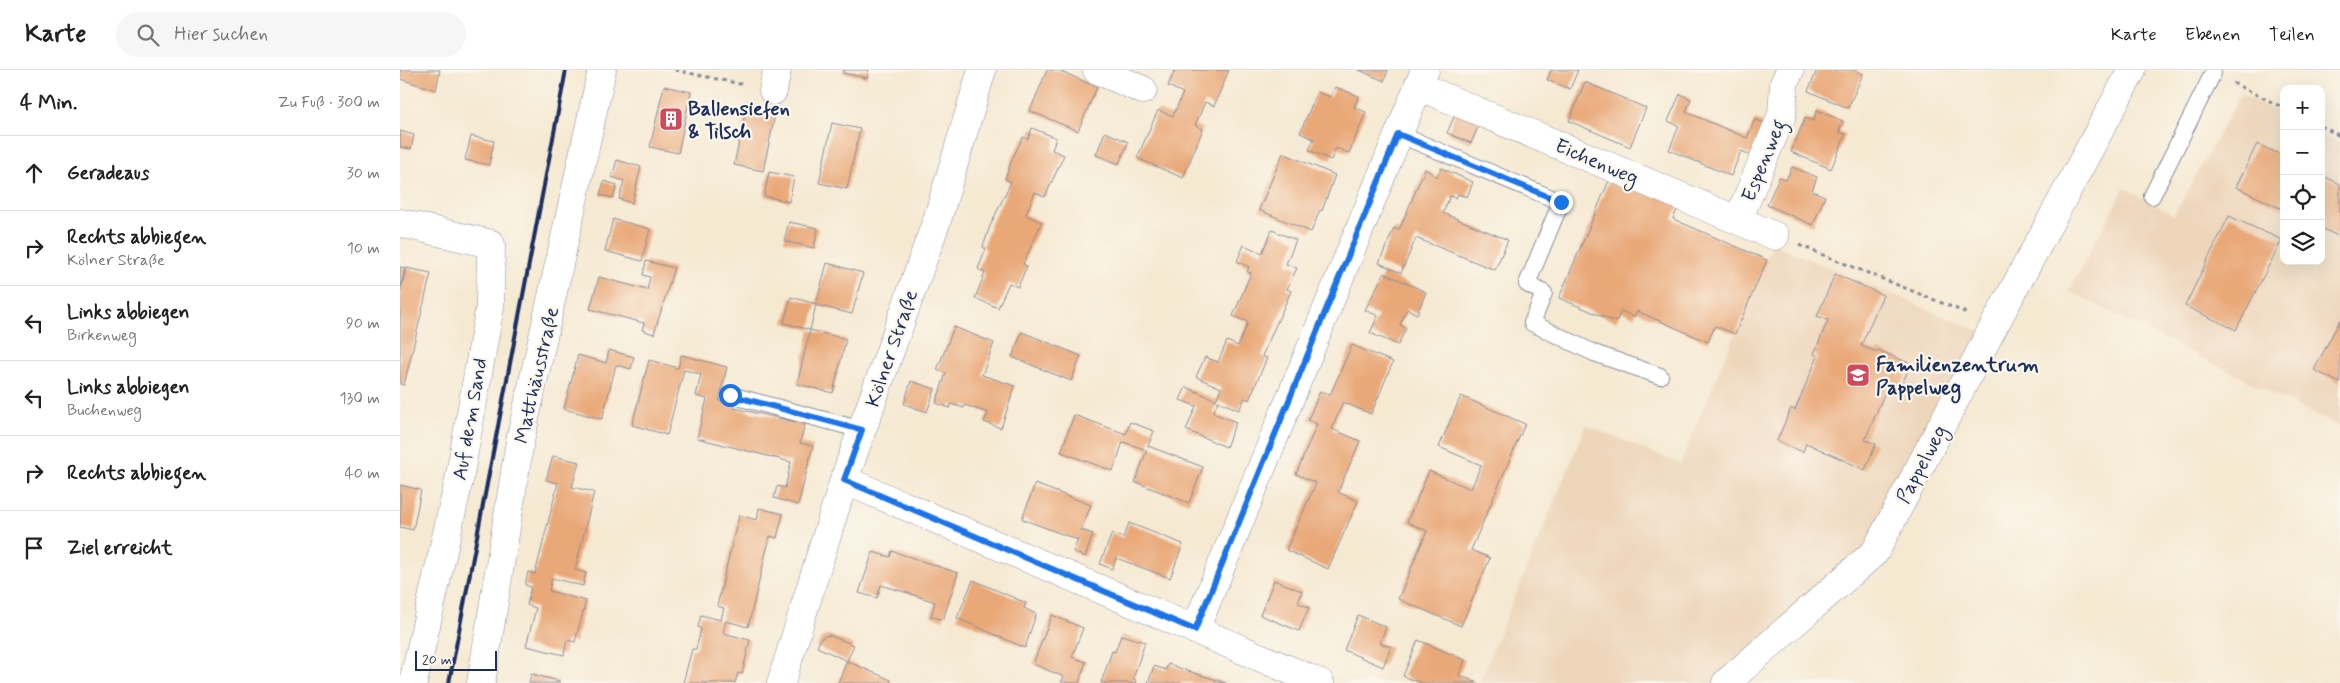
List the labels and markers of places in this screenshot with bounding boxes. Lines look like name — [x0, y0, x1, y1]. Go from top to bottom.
place label: Ballensiefen & Tilsch — [688, 96, 790, 146]
building icon: Ballensiefen & Tilsch — [658, 106, 684, 132]
place label: Familienzentrum Pappelweg — [1876, 352, 2039, 404]
school or university icon: Familienzentrum Pappelweg — [1845, 362, 1871, 388]

